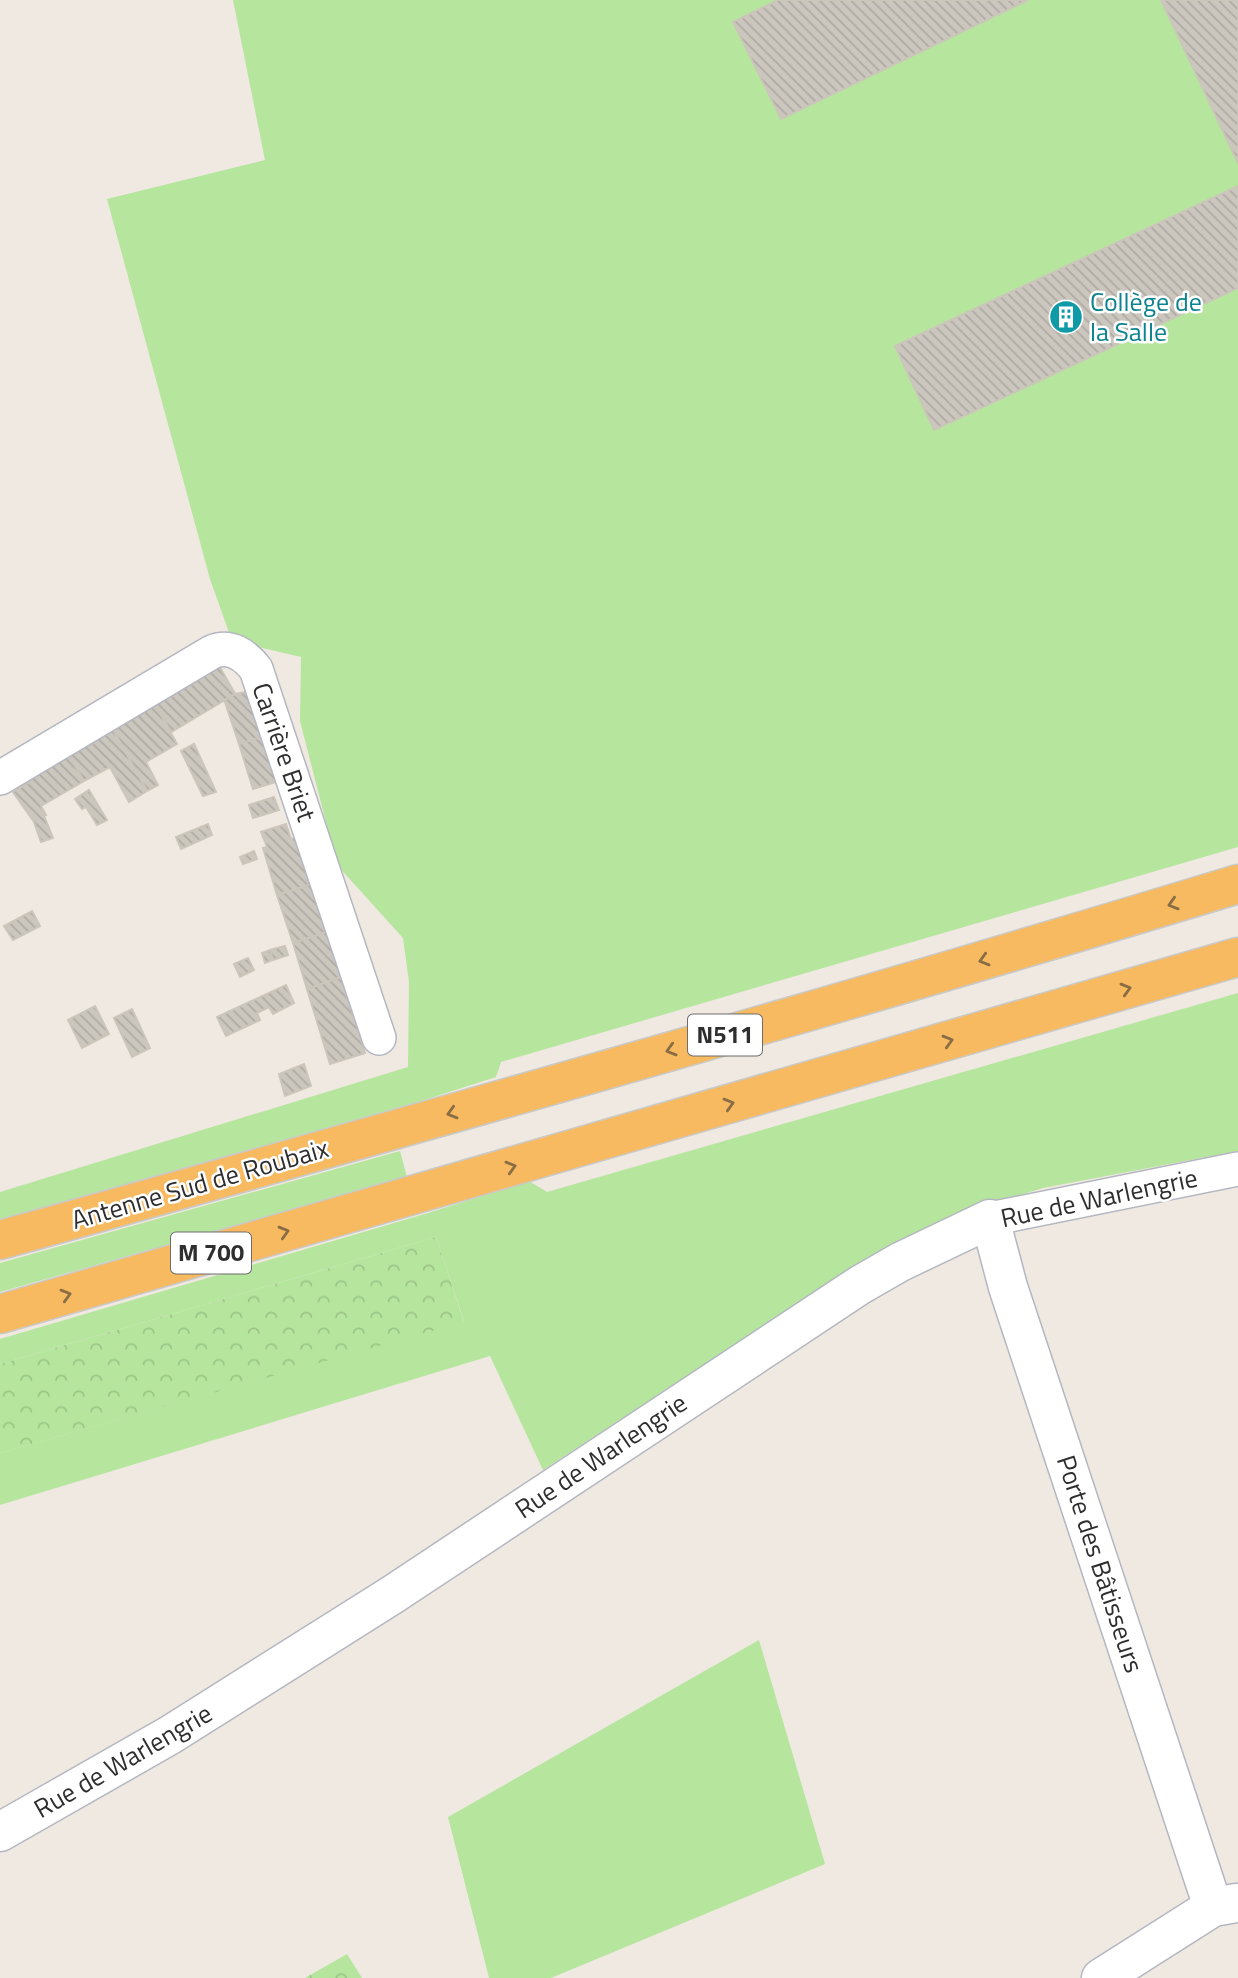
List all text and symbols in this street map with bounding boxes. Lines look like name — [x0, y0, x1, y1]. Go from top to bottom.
place label: Collège de la Salle — [1090, 282, 1202, 351]
building icon: Collège de la Salle — [1047, 298, 1085, 336]
street label: Carrière Briet — [243, 677, 326, 826]
one-way arrow — [1167, 896, 1179, 910]
one-way arrow — [978, 952, 990, 967]
one-way arrow — [1120, 983, 1132, 998]
road number: N511 — [688, 1015, 762, 1056]
one-way arrow — [941, 1034, 953, 1049]
one-way arrow — [665, 1042, 677, 1057]
one-way arrow — [723, 1098, 735, 1112]
one-way arrow — [446, 1105, 458, 1120]
street label: Antenne Sud de Roubaix — [67, 1128, 333, 1239]
street label: Rue de Warlengrie — [997, 1158, 1201, 1237]
one-way arrow — [504, 1161, 516, 1176]
one-way arrow — [278, 1226, 290, 1241]
road number: M 700 — [171, 1232, 251, 1274]
one-way arrow — [59, 1289, 71, 1304]
street label: Rue de Warlengrie — [507, 1383, 695, 1528]
street label: Porte des Bâtisseurs — [1047, 1450, 1154, 1678]
street label: Rue de Warlengrie — [26, 1694, 219, 1827]

